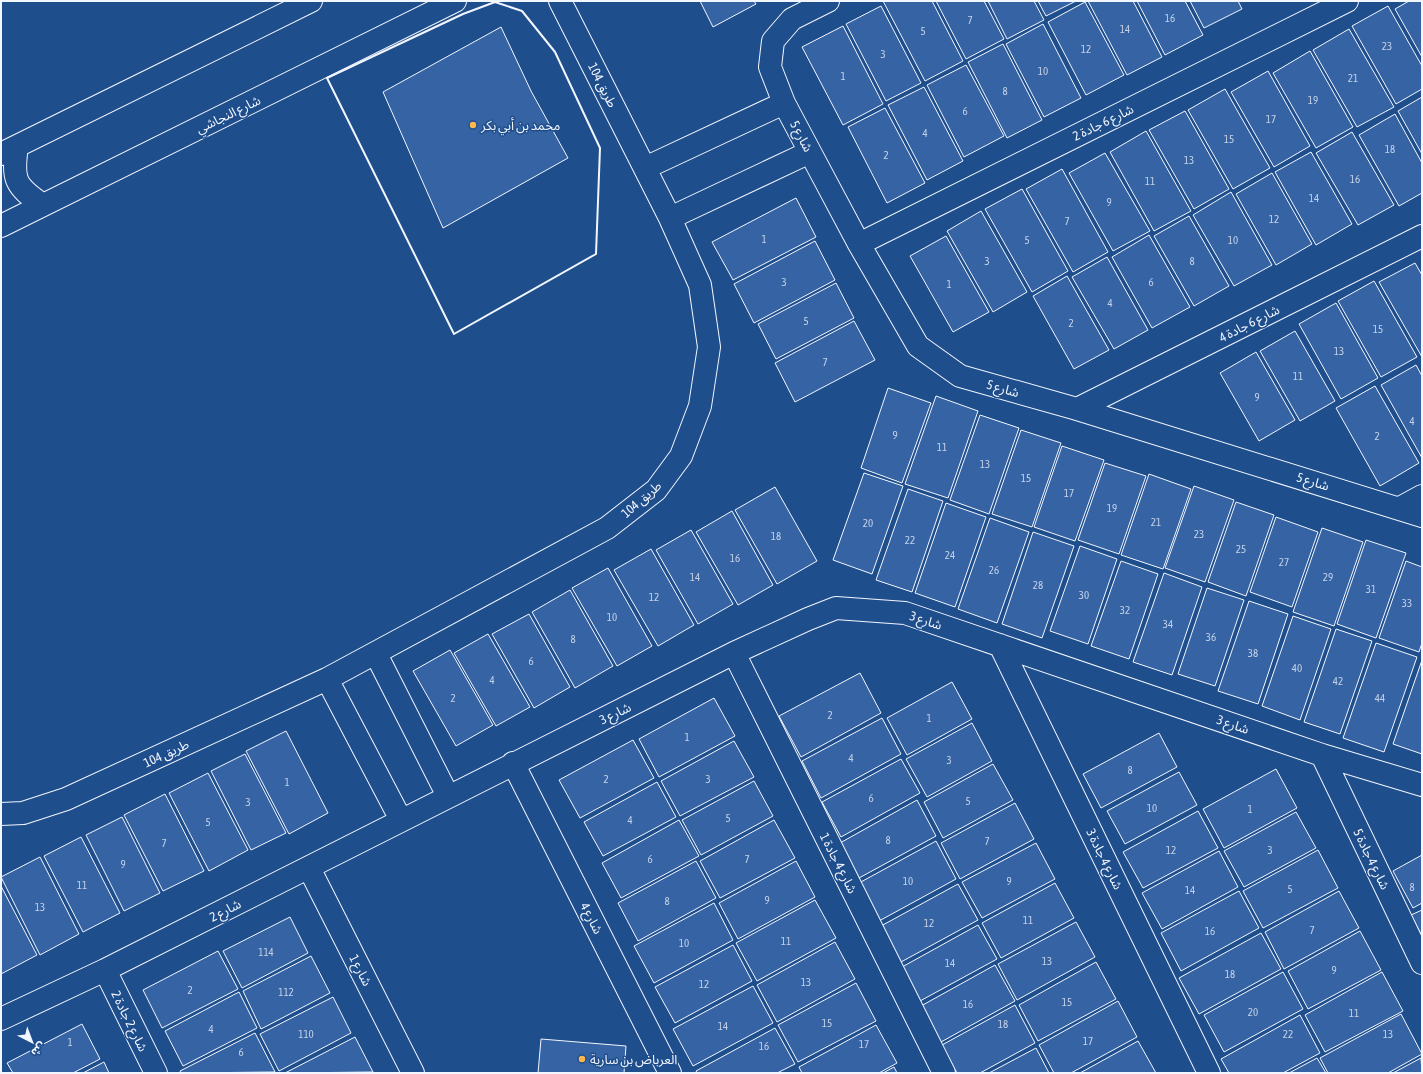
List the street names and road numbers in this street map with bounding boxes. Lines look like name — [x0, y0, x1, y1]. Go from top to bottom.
street label: طريق 104 — [584, 60, 620, 111]
street label: شارع النجاشي — [194, 92, 264, 139]
street label: شارع 6 جادة 2 — [1070, 101, 1137, 146]
street label: شارع 5 — [784, 118, 816, 156]
street label: شارع 6 جادة 4 — [1216, 302, 1283, 348]
street label: شارع 5 — [984, 377, 1021, 403]
street label: شارع 5 — [1294, 469, 1331, 496]
street label: طريق 104 — [618, 478, 665, 522]
street label: شارع 3 — [907, 608, 944, 636]
street label: شارع 3 — [597, 699, 635, 730]
street label: شارع 3 — [1214, 712, 1251, 740]
street label: طريق 104 — [141, 736, 192, 771]
street label: شارع 4 جادة 3 — [1081, 826, 1126, 893]
street label: شارع 4 جادة 5 — [1348, 826, 1393, 893]
street label: شارع 4 جادة 1 — [814, 830, 860, 897]
street label: شارع 2 — [207, 896, 245, 927]
street label: شارع 4 — [575, 900, 606, 938]
street label: شارع 1 — [344, 952, 375, 990]
street label: شارع 2 جادة 2 — [106, 988, 151, 1055]

